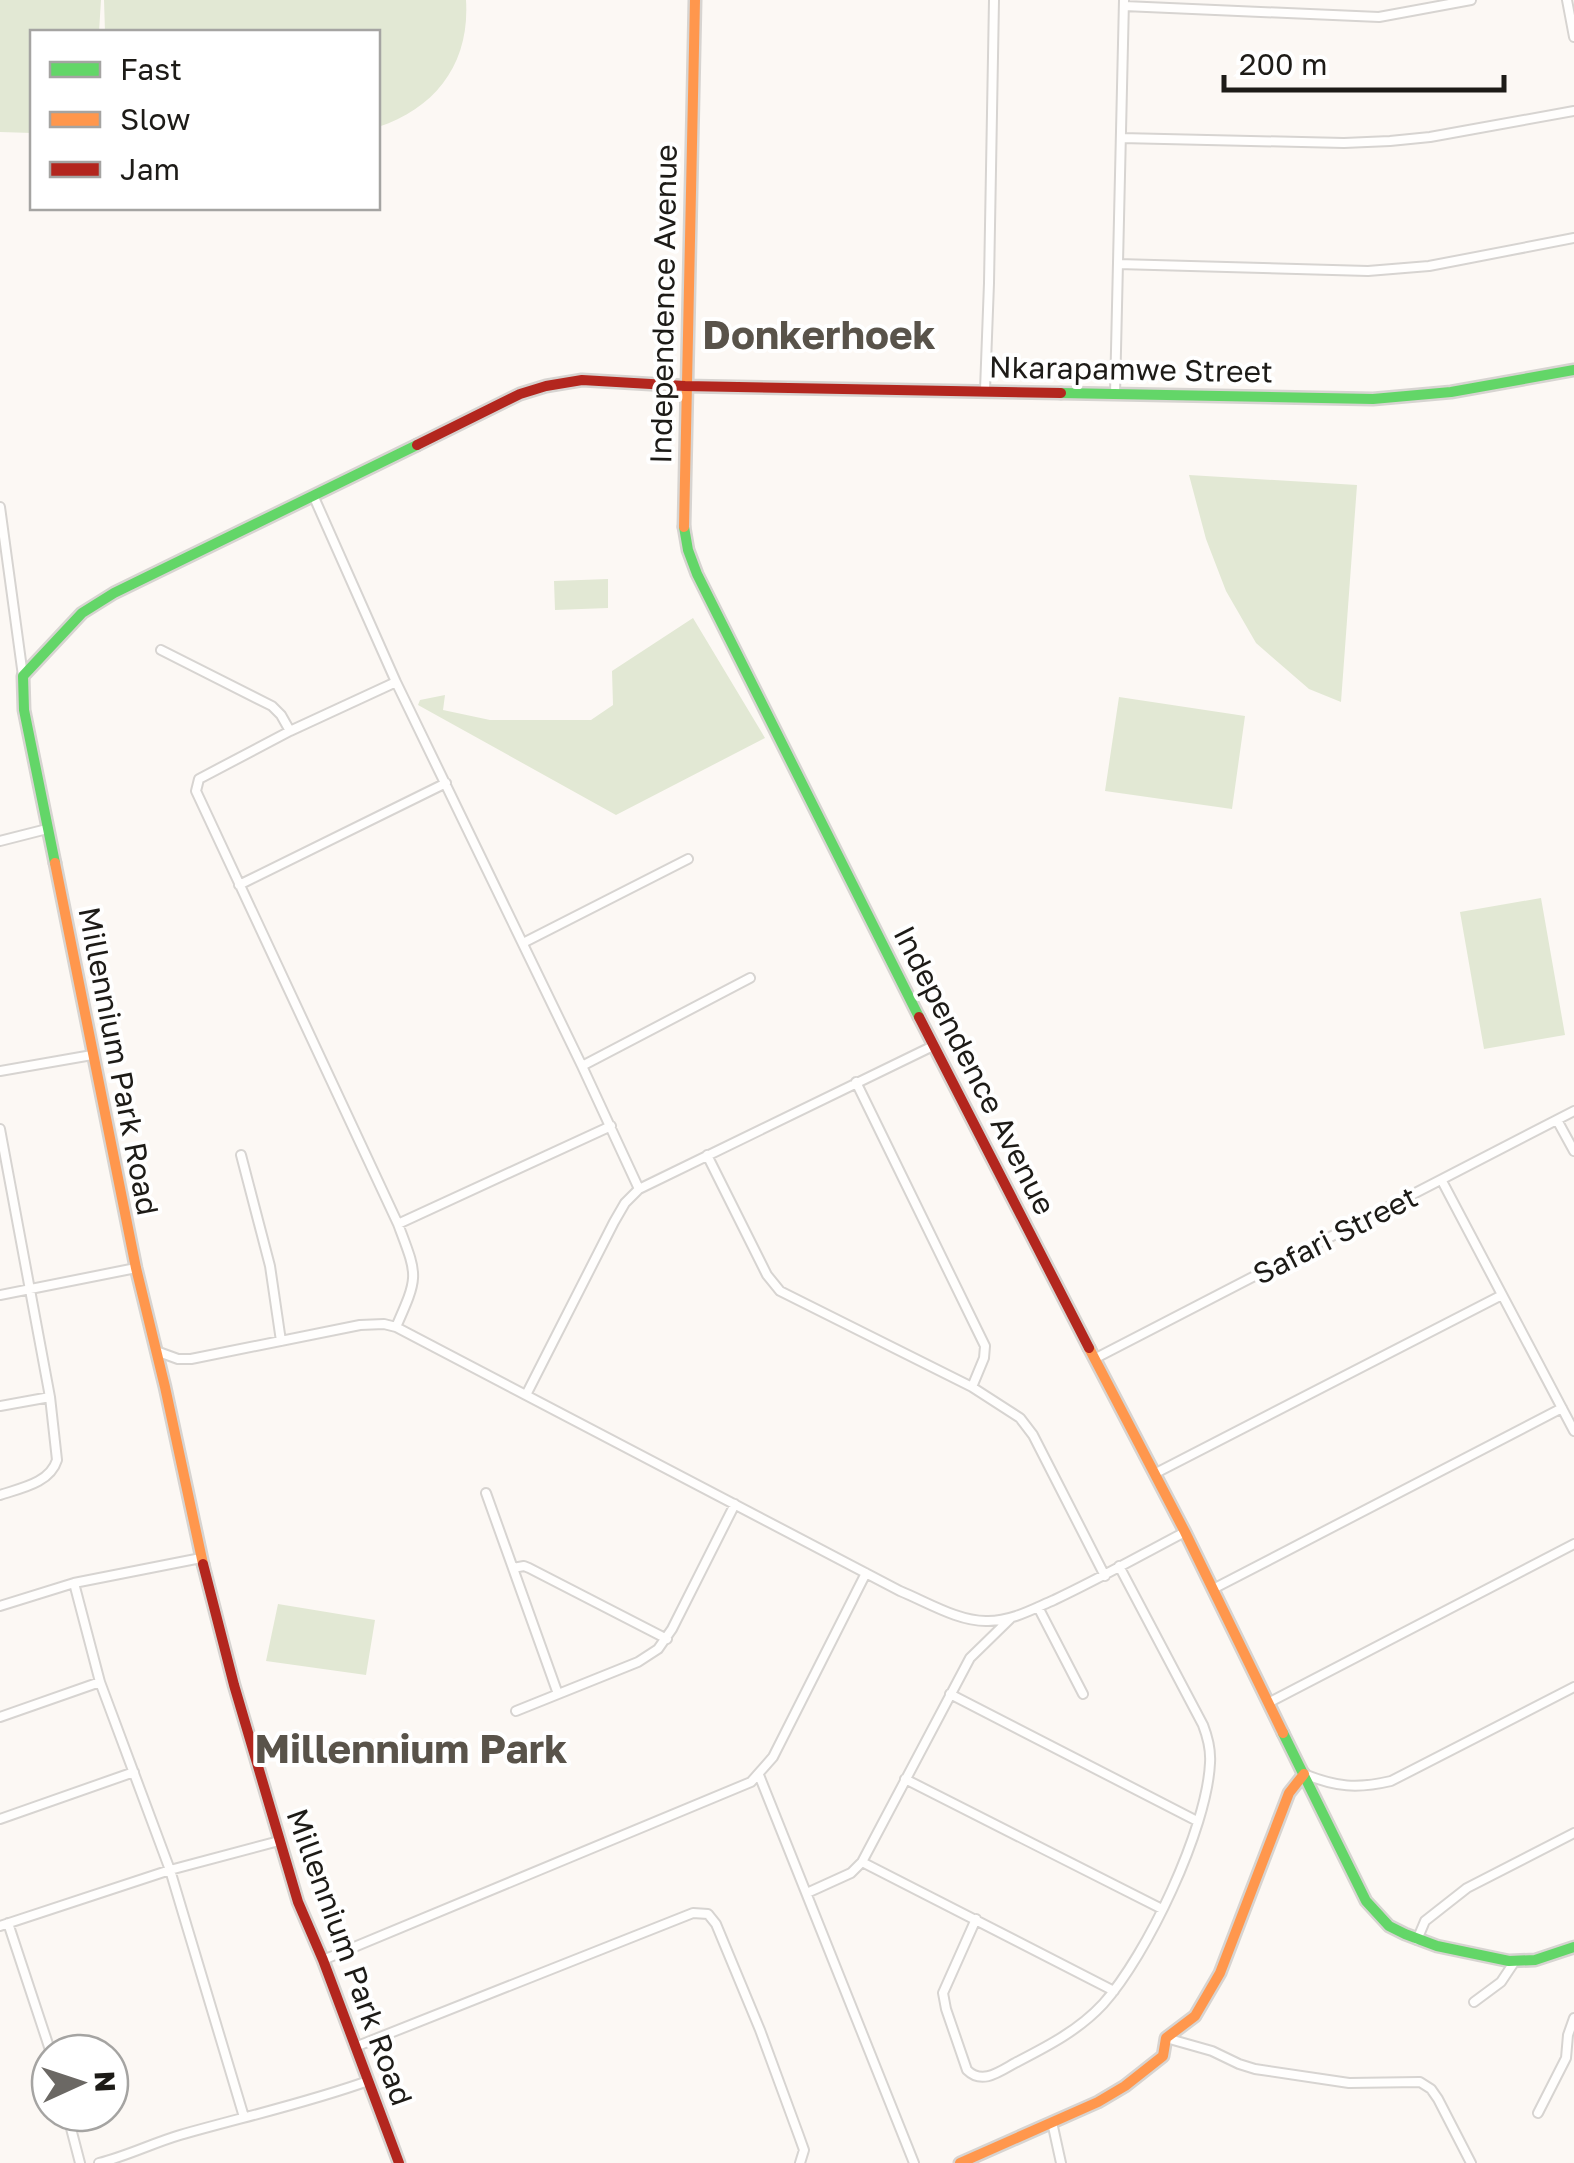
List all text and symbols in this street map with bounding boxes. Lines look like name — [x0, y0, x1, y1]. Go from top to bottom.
legend — [30, 30, 380, 210]
scale bar — [1224, 30, 1504, 92]
text: 200 m — [1239, 46, 1328, 82]
text: Fast — [120, 51, 182, 87]
text: Slow — [120, 101, 191, 137]
street label: Independence Avenue — [642, 144, 684, 464]
text: Jam — [120, 151, 180, 187]
district label: Donkerhoek — [702, 310, 936, 358]
street label: Nkarapamwe Street — [989, 349, 1273, 389]
street label: Millennium Park Road — [71, 904, 167, 1218]
street label: Independence Avenue — [886, 919, 1064, 1221]
street label: Safari Street — [1247, 1178, 1423, 1292]
district label: Millennium Park — [254, 1724, 568, 1772]
street label: Millennium Park Road — [280, 1804, 420, 2110]
north arrow — [30, 2033, 130, 2133]
text: N — [88, 2070, 122, 2093]

